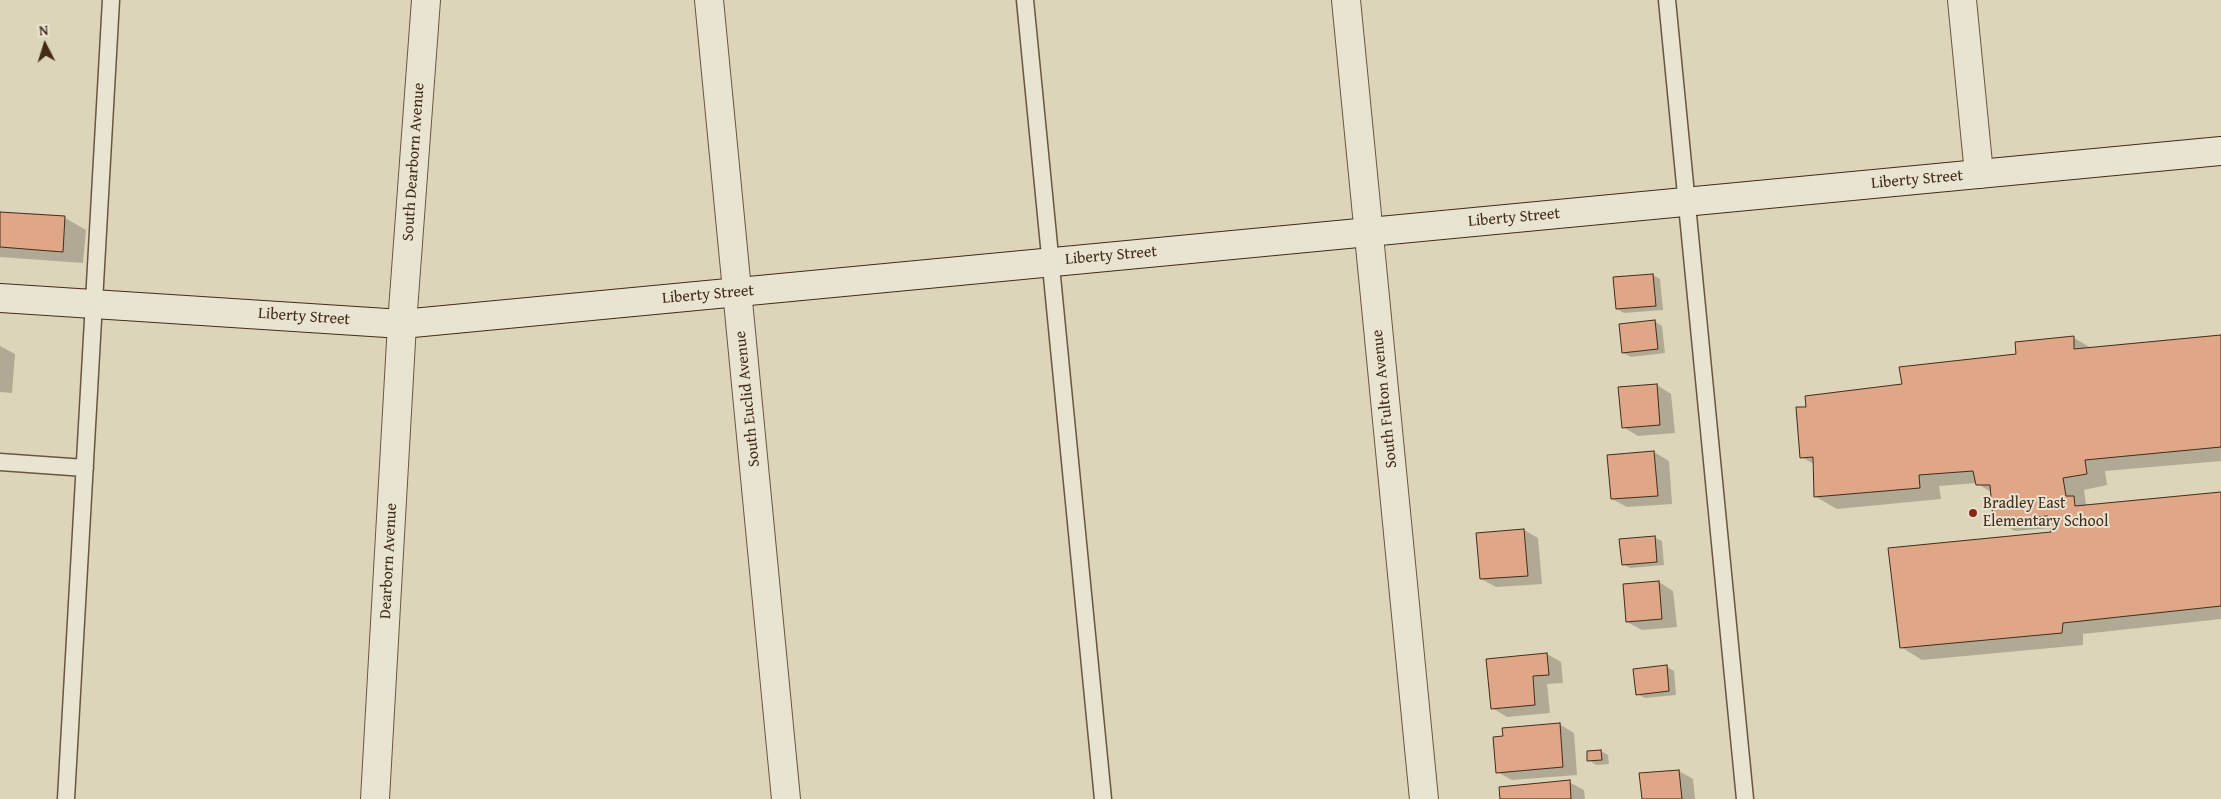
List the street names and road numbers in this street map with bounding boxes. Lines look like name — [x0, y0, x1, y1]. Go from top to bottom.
street label: South Dearborn Avenue — [399, 82, 429, 242]
street label: Liberty Street — [1870, 166, 1964, 194]
street label: Liberty Street — [1467, 204, 1561, 232]
street label: Liberty Street — [1064, 242, 1158, 270]
street label: Liberty Street — [661, 281, 755, 309]
street label: Liberty Street — [257, 304, 351, 330]
street label: South Fulton Avenue — [1368, 329, 1402, 469]
street label: South Euclid Avenue — [731, 330, 765, 468]
street label: Dearborn Avenue — [376, 503, 402, 619]

